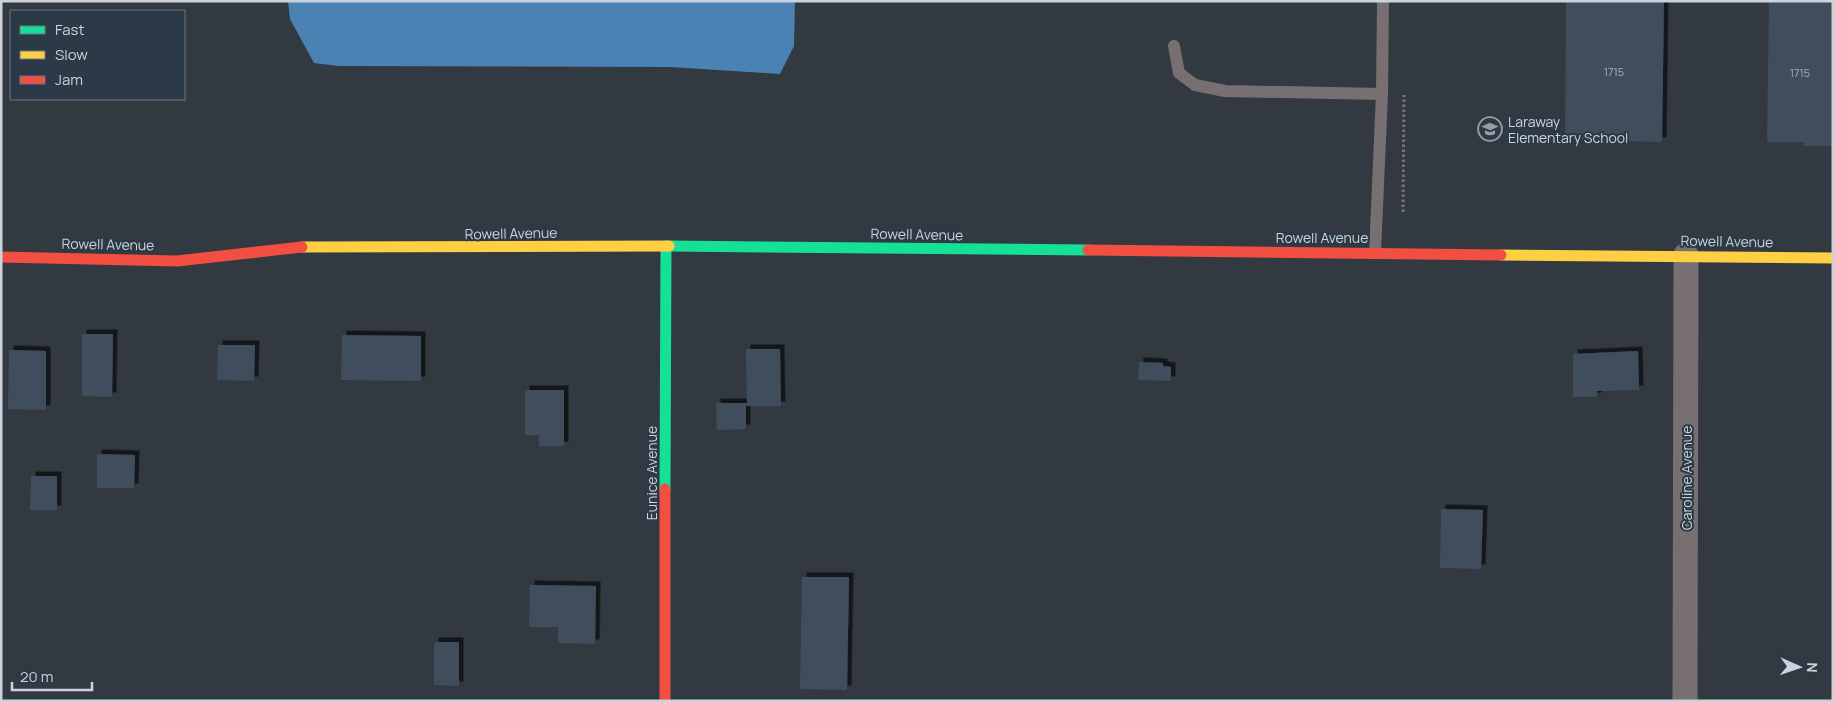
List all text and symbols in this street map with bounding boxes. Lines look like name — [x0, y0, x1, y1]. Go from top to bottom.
legend — [10, 10, 185, 100]
text: Fast — [55, 19, 84, 40]
text: Slow — [55, 44, 88, 65]
house number: 1715 — [1604, 64, 1624, 79]
house number: 1715 — [1790, 65, 1810, 80]
text: Jam — [55, 69, 83, 90]
place label: Laraway Elementary School — [1508, 112, 1628, 147]
school or university icon: Laraway Elementary School — [1477, 116, 1503, 142]
street label: Rowell Avenue — [464, 223, 558, 243]
street label: Rowell Avenue — [870, 224, 964, 244]
street label: Rowell Avenue — [1276, 228, 1368, 247]
street label: Rowell Avenue — [1680, 231, 1774, 251]
street label: Rowell Avenue — [61, 234, 155, 254]
street label: Eunice Avenue — [642, 426, 661, 520]
street label: Caroline Avenue — [1677, 426, 1696, 530]
north arrow — [1774, 642, 1824, 692]
scale bar — [12, 660, 92, 692]
text: N — [1803, 662, 1822, 673]
text: 20 m — [20, 666, 53, 687]

